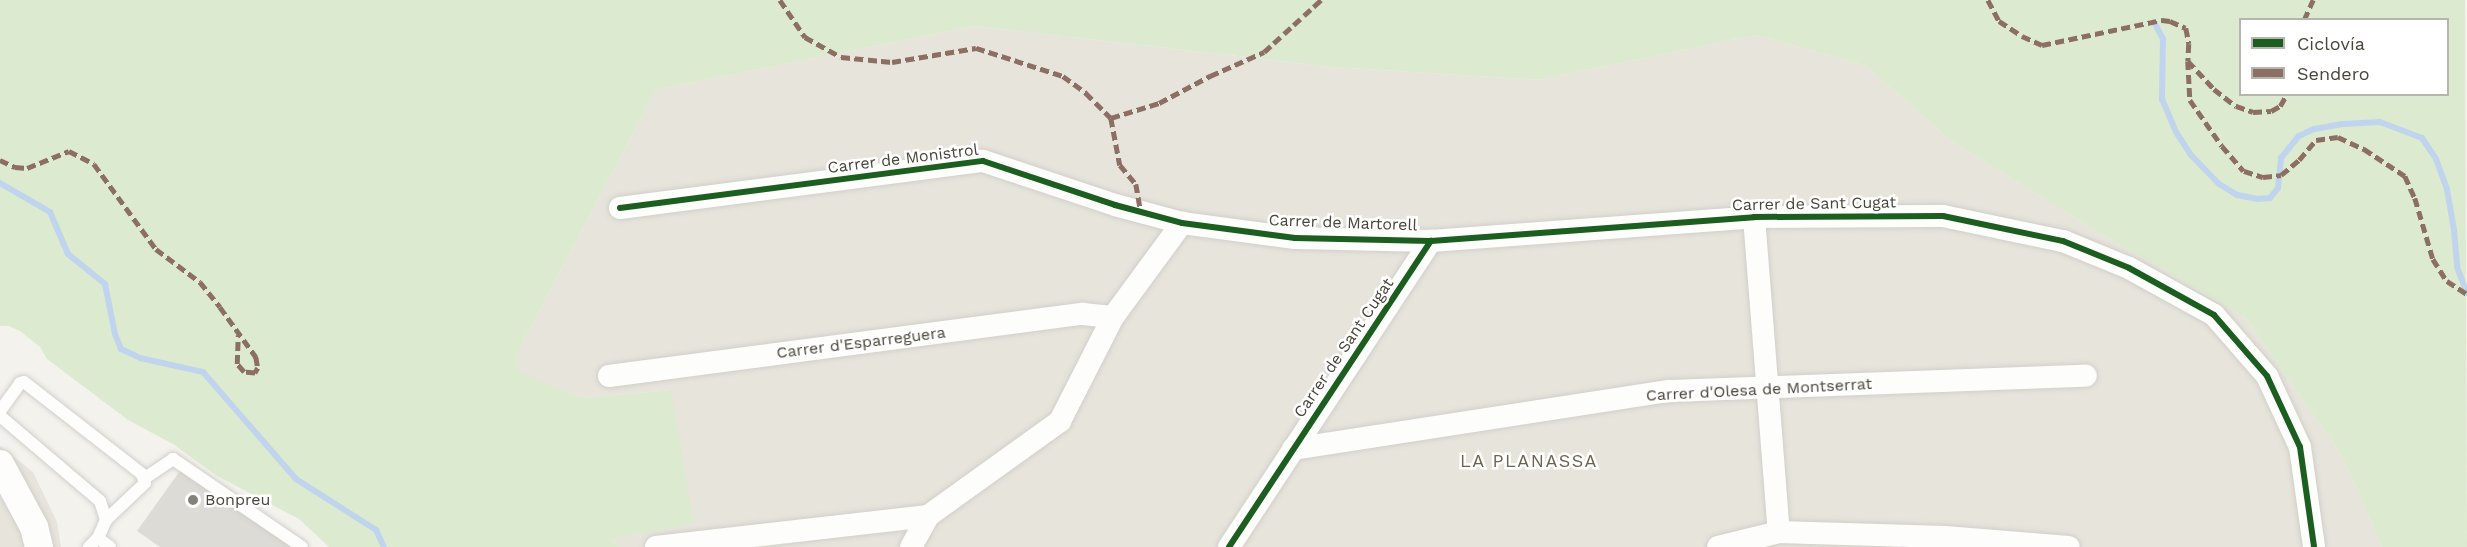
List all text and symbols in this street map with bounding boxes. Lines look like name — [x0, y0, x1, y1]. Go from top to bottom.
legend — [2239, 18, 2449, 96]
text: Ciclovía — [2297, 33, 2365, 54]
text: Sendero — [2297, 63, 2370, 84]
street label: Carrer de Monistrol — [826, 140, 980, 178]
street label: Carrer de Sant Cugat — [1732, 193, 1896, 215]
street label: Carrer de Martorell — [1268, 211, 1418, 235]
street label: Carrer de Sant Cugat — [1290, 274, 1398, 422]
street label: Carrer d'Esparreguera — [775, 323, 947, 363]
street label: Carrer d'Olesa de Montserrat — [1645, 374, 1873, 406]
district label: LA PLANASSA — [1460, 450, 1598, 472]
place label: Bonpreu — [205, 490, 270, 510]
marker: Bonpreu — [186, 493, 200, 507]

